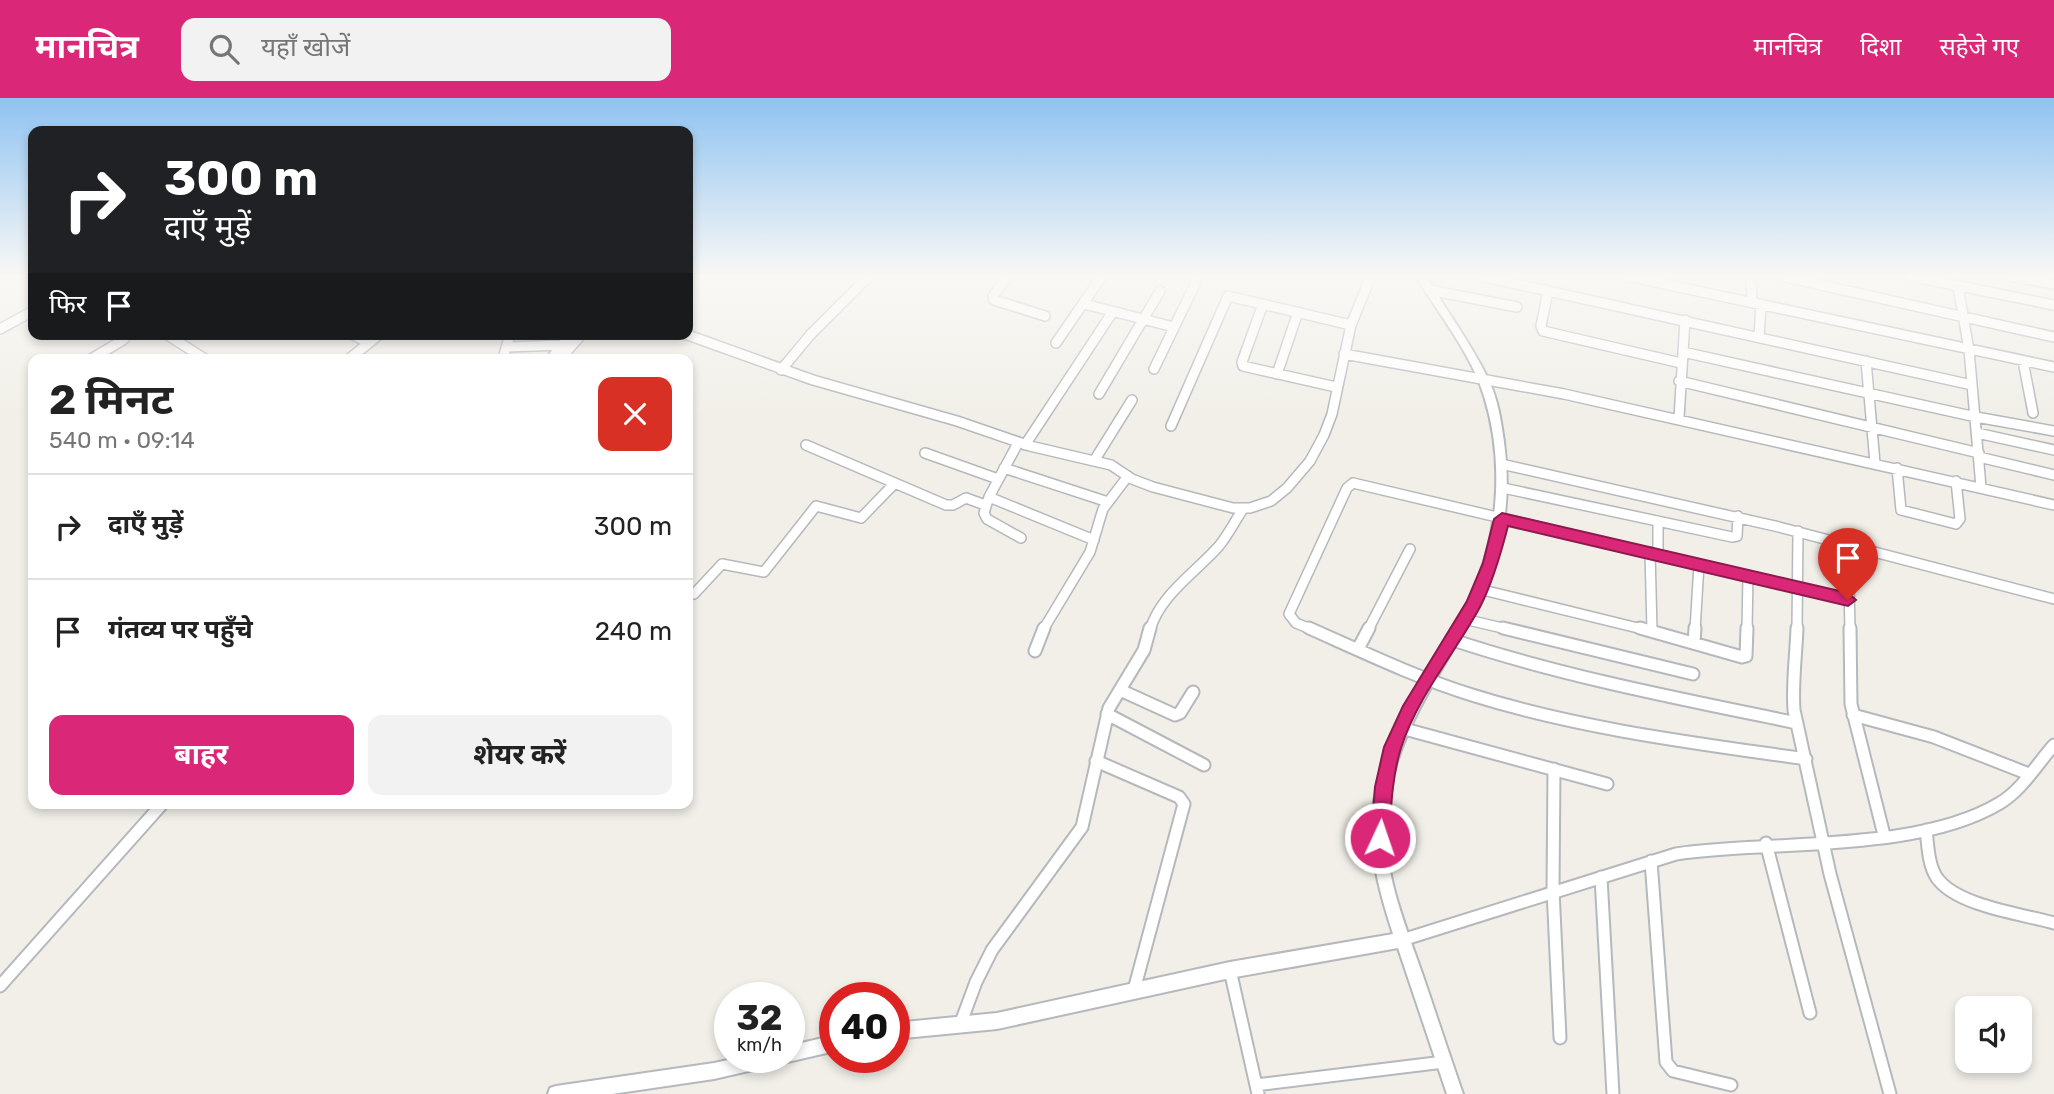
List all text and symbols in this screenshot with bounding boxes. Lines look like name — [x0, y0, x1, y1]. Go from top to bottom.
search box — [181, 18, 671, 81]
text: मानचित्र — [35, 27, 139, 66]
icon: search — [205, 30, 243, 68]
text: यहाँ खोजें — [261, 32, 350, 63]
text: मानचित्र — [1753, 33, 1822, 61]
text: दिशा — [1860, 33, 1902, 61]
text: सहेजे गए — [1940, 33, 2019, 61]
text: 300 m — [164, 149, 318, 207]
icon: right — [49, 154, 140, 245]
text: दाएँ मुड़ें — [164, 208, 251, 246]
icon: arrive — [100, 287, 138, 325]
text: फिर — [49, 289, 86, 320]
text: 2 मिनट — [49, 375, 173, 425]
button: close — [598, 377, 672, 451]
text: 540 m · 09:14 — [49, 426, 195, 454]
icon: right — [49, 508, 87, 546]
text: दाएँ मुड़ें — [108, 509, 183, 540]
text: 300 m — [594, 511, 672, 542]
pin — [1818, 528, 1878, 600]
icon: arrive — [1829, 539, 1867, 577]
icon: arrive — [49, 613, 87, 651]
text: गंतव्य पर पहुँचे — [108, 614, 253, 645]
text: 240 m — [595, 616, 672, 647]
button: बाहर — [49, 715, 354, 795]
button: शेयर करें — [368, 715, 672, 795]
position arrow — [1343, 801, 1417, 875]
speed limit sign: 40 — [819, 982, 910, 1073]
map controls — [1955, 996, 2032, 1073]
button: sound — [1955, 996, 2032, 1073]
text: 32 — [737, 997, 782, 1039]
text: km/h — [737, 1034, 782, 1056]

